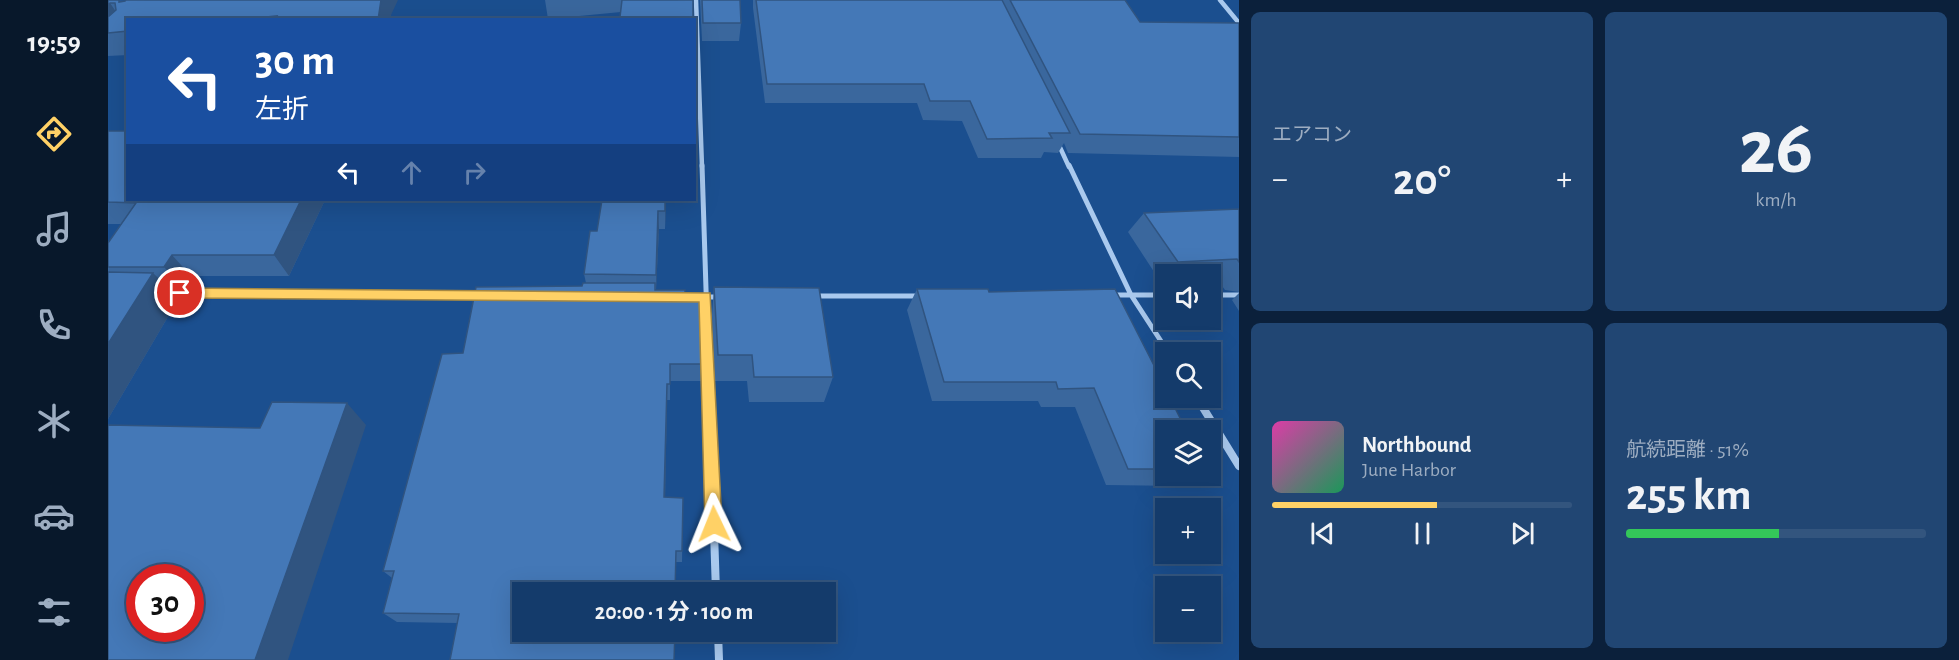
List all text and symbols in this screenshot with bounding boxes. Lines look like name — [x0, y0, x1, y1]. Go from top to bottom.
text: 19:59 — [27, 29, 81, 56]
text: 30 m — [255, 40, 335, 82]
icon: left — [156, 42, 234, 120]
text: 左折 — [255, 96, 309, 123]
text: 26 — [1739, 110, 1813, 188]
icon: directions — [33, 113, 75, 155]
text: エアコン — [1272, 125, 1352, 145]
icon: left — [332, 156, 365, 189]
icon: ahead — [395, 156, 428, 189]
icon: right — [458, 156, 491, 189]
text: 20° — [1393, 158, 1451, 203]
text: − — [1272, 163, 1288, 196]
text: + — [1556, 163, 1572, 196]
text: km/h — [1755, 190, 1797, 210]
icon: music — [33, 208, 75, 250]
map controls — [1155, 264, 1221, 642]
button: sound — [1155, 264, 1221, 330]
pin — [154, 267, 205, 318]
icon: arrive — [163, 276, 196, 309]
icon: phone — [33, 304, 75, 346]
button: search — [1155, 342, 1221, 408]
icon: climate — [33, 400, 75, 442]
button: layers — [1155, 420, 1221, 486]
text: Northbound — [1362, 434, 1471, 456]
text: 航続距離 · 51% — [1626, 440, 1749, 460]
text: June Harbor — [1362, 460, 1456, 480]
text: 255 km — [1626, 473, 1751, 518]
position arrow — [682, 492, 746, 556]
icon: car — [33, 495, 75, 537]
button: + — [1155, 498, 1221, 564]
icon: previous — [1306, 517, 1339, 550]
icon: pause — [1406, 517, 1439, 550]
icon: next — [1506, 517, 1539, 550]
speed limit sign: 30 — [126, 564, 204, 642]
button: − — [1155, 576, 1221, 642]
icon: filters — [33, 591, 75, 633]
text: 20:00 · 1 分 · 100 m — [595, 601, 753, 623]

